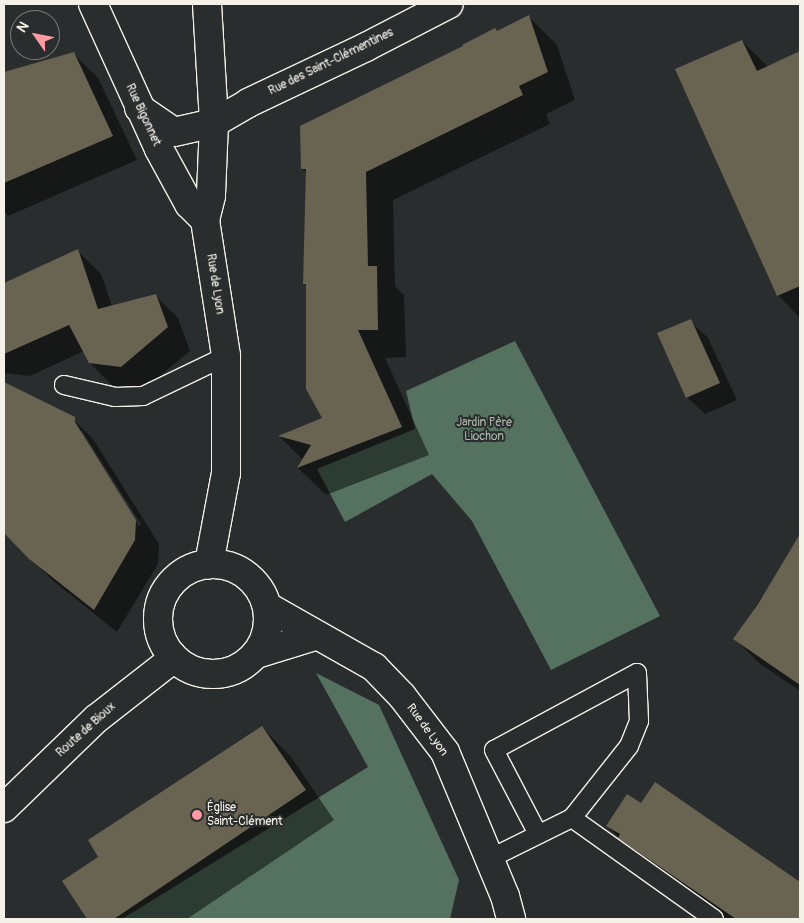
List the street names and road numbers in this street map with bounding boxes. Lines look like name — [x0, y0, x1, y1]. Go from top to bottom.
street label: Rue des Saint-Clémentines — [266, 25, 396, 99]
street label: Rue Bigonnet — [122, 82, 164, 148]
street label: Rue de Lyon — [203, 253, 227, 315]
street label: Route de Bioux — [53, 700, 119, 760]
street label: Rue de Lyon — [403, 701, 451, 759]

